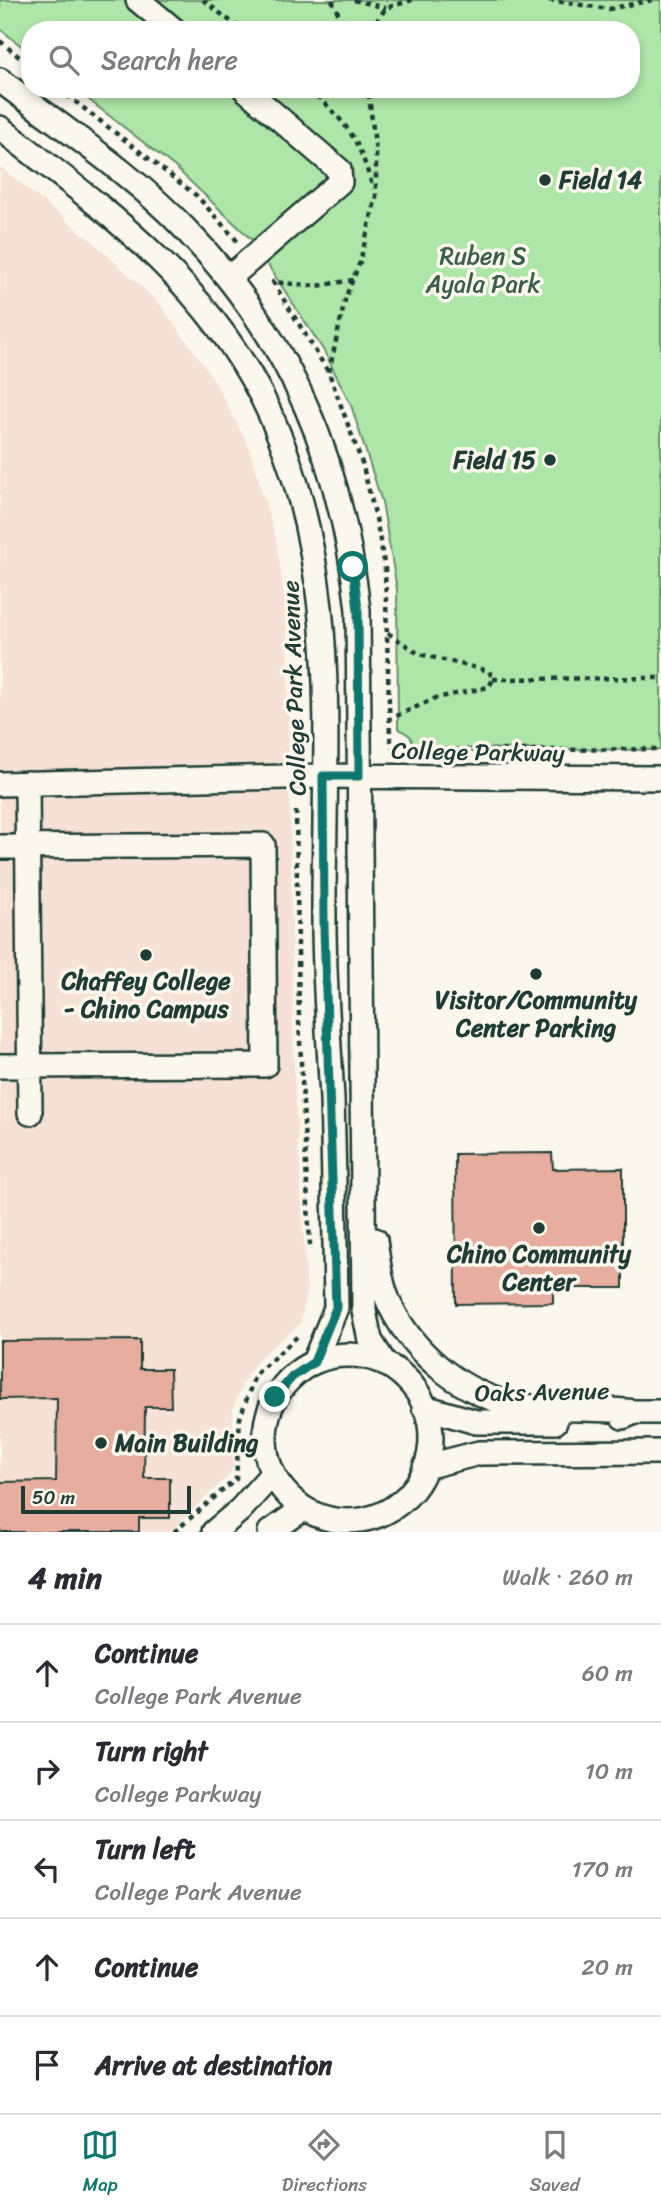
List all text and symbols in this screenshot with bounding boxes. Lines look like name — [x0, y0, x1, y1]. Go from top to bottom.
search box — [21, 21, 640, 98]
text: Search here — [101, 37, 238, 83]
icon: search — [45, 41, 83, 79]
place label: Field 14 — [558, 159, 642, 201]
marker: Field 14 — [537, 172, 553, 188]
park label: Ruben S Ayala Park — [425, 235, 541, 305]
place label: Field 15 — [452, 439, 536, 481]
marker: Field 15 — [542, 452, 558, 468]
route start — [337, 551, 368, 582]
street label: College Park Avenue — [269, 579, 319, 797]
street label: College Parkway — [391, 729, 566, 775]
marker: Chaffey College - Chino Campus — [138, 947, 154, 963]
place label: Chaffey College - Chino Campus — [60, 960, 231, 1030]
marker: Visitor/Community Center Parking — [528, 966, 544, 982]
place label: Visitor/Community Center Parking — [435, 979, 638, 1049]
marker: Chino Community Center — [531, 1220, 547, 1236]
place label: Chino Community Center — [446, 1233, 631, 1303]
street label: Oaks Avenue — [474, 1370, 610, 1414]
route end — [259, 1381, 290, 1412]
place label: Main Building — [114, 1422, 258, 1464]
marker: Main Building — [93, 1435, 109, 1451]
text: 50 m — [32, 1481, 75, 1514]
scale bar — [21, 1483, 191, 1515]
text: 4 min — [28, 1551, 102, 1605]
text: Walk · 260 m — [502, 1557, 633, 1598]
text: Continue — [95, 1630, 198, 1676]
text: 60 m — [582, 1653, 633, 1694]
icon: ahead — [28, 1654, 66, 1692]
text: College Park Avenue — [95, 1676, 302, 1717]
text: Turn right — [95, 1728, 208, 1774]
text: 10 m — [585, 1751, 633, 1792]
icon: right — [28, 1752, 66, 1790]
text: College Parkway — [95, 1774, 261, 1815]
text: Turn left — [95, 1826, 195, 1872]
text: 170 m — [572, 1849, 633, 1890]
icon: left — [28, 1850, 66, 1888]
text: College Park Avenue — [95, 1872, 302, 1913]
text: Continue — [95, 1944, 198, 1990]
text: 20 m — [582, 1947, 633, 1988]
icon: ahead — [28, 1948, 66, 1986]
text: Arrive at destination — [95, 2042, 332, 2088]
icon: arrive — [28, 2046, 66, 2084]
tab: Map — [81, 2126, 119, 2201]
tab: Directions — [282, 2126, 367, 2201]
tab: Saved — [530, 2126, 580, 2201]

